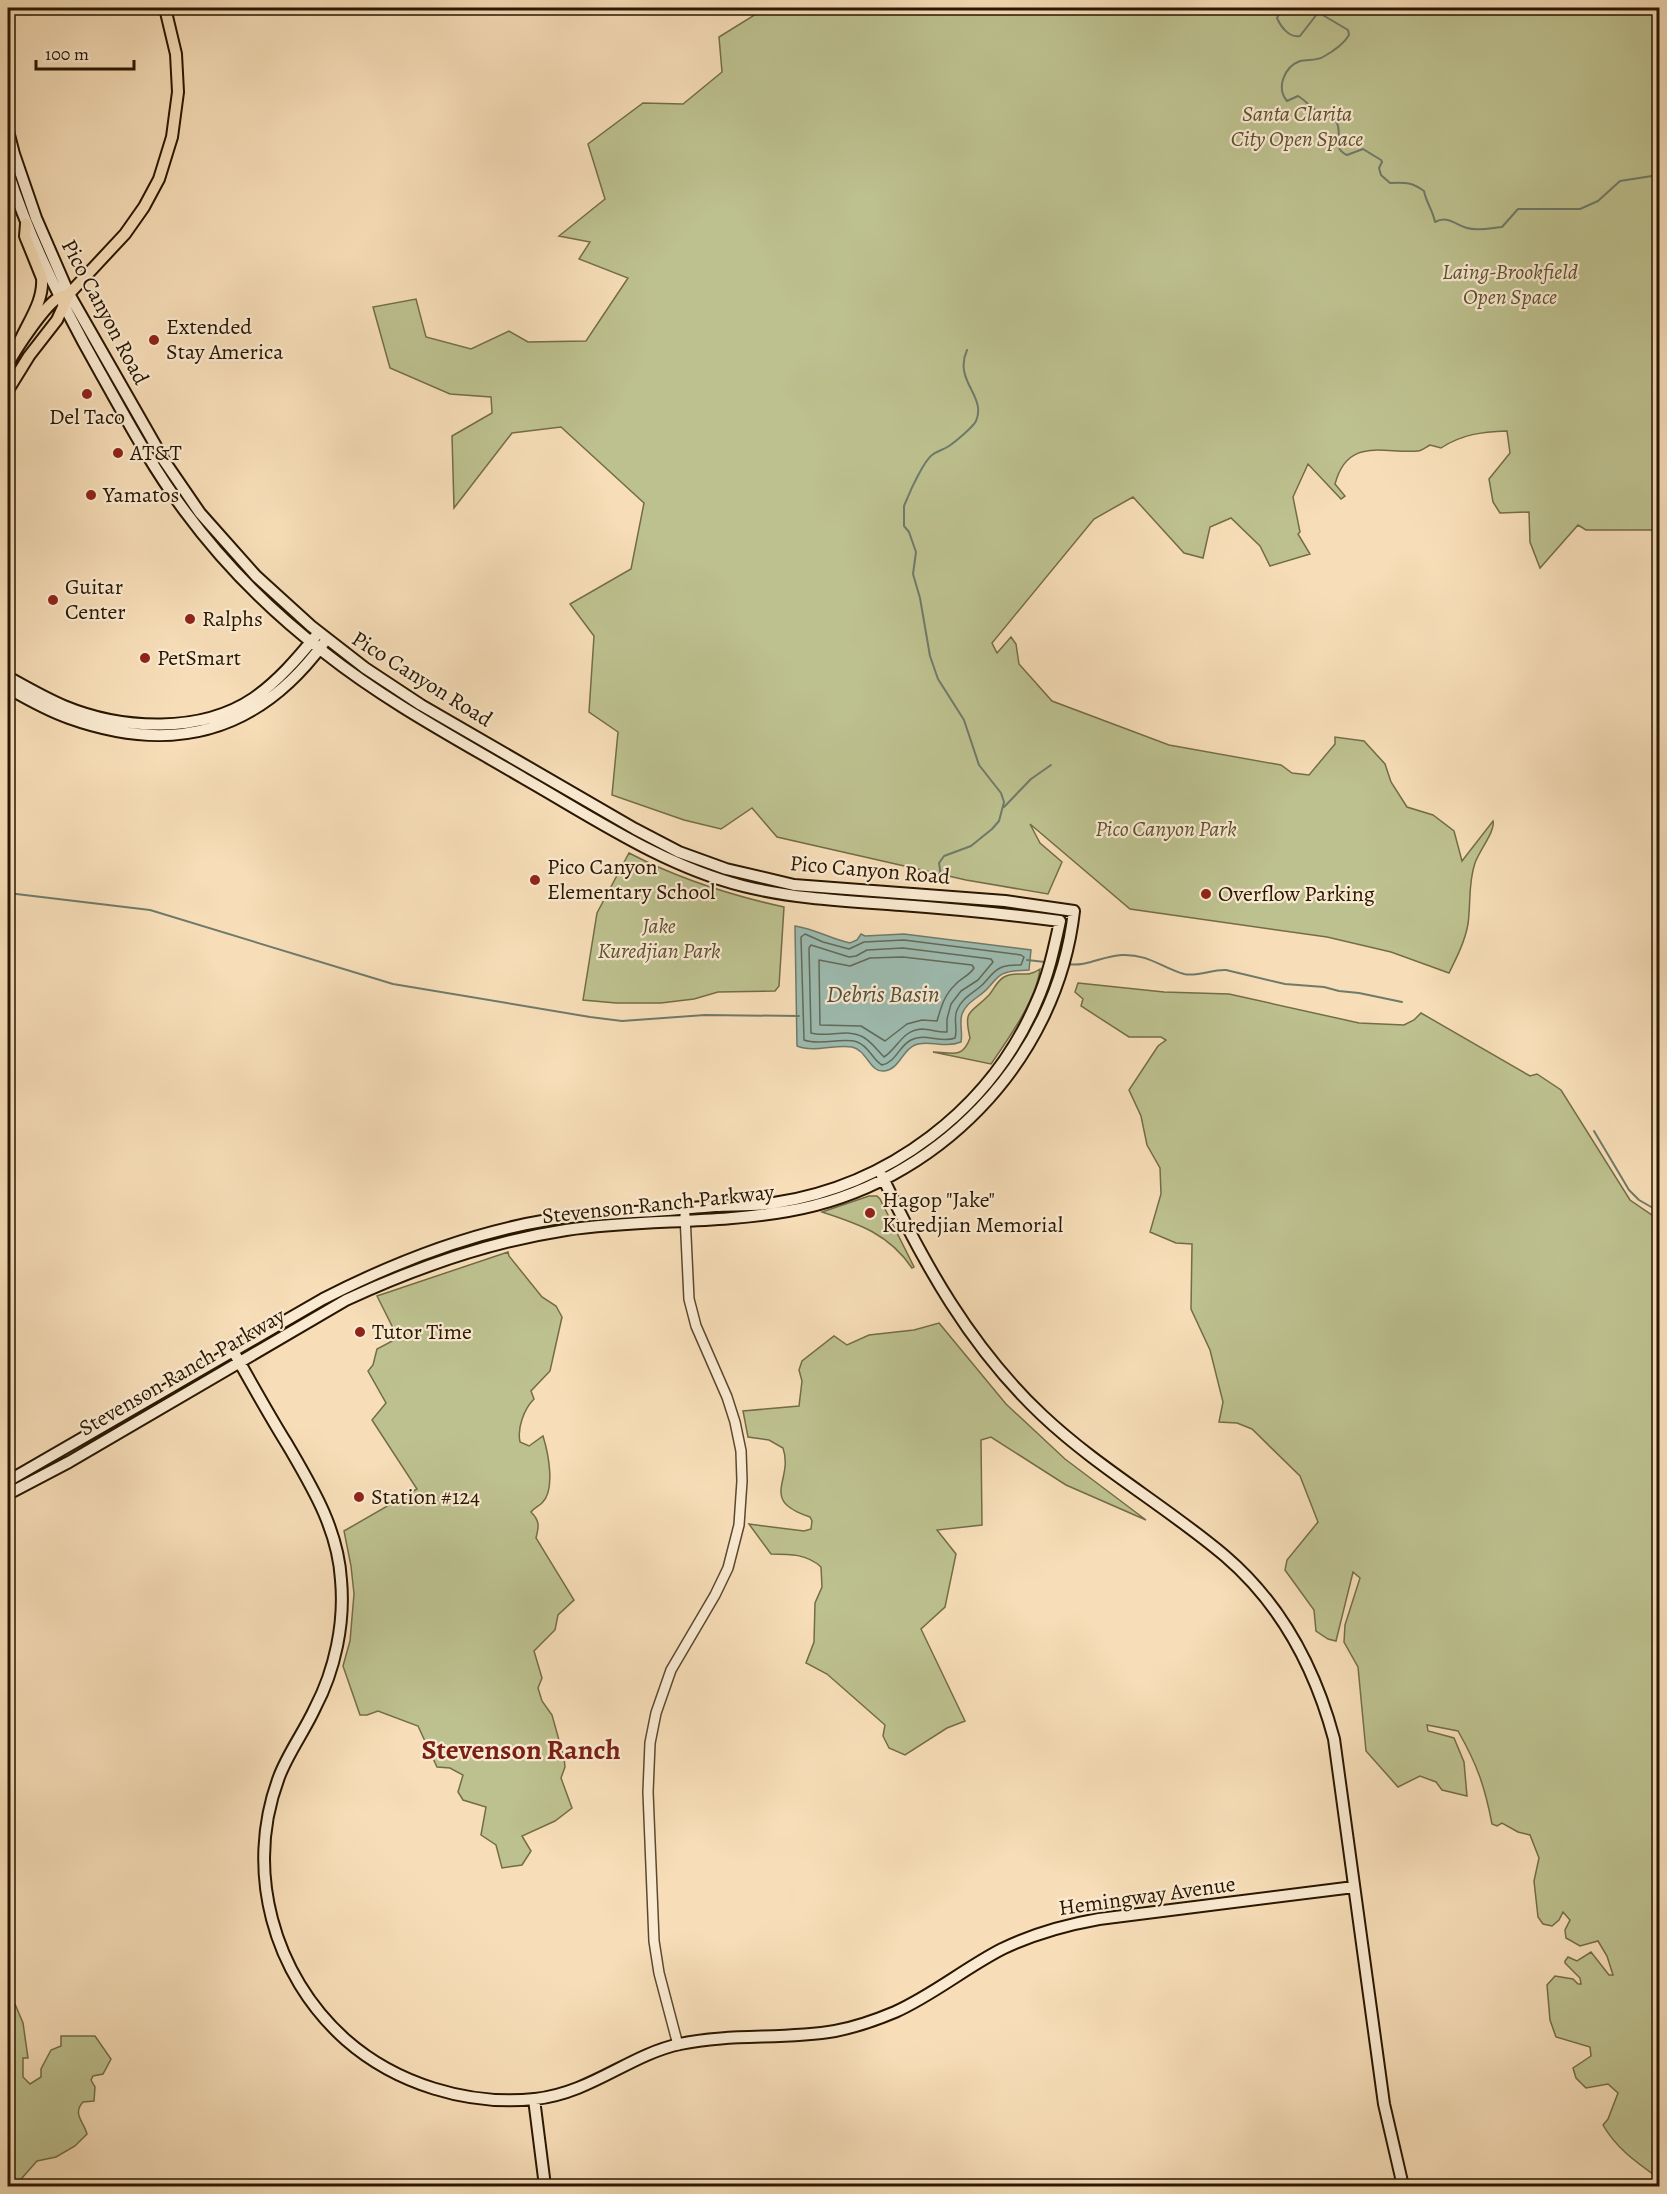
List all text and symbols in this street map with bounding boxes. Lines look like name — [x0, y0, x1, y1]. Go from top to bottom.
scale bar — [36, 33, 134, 71]
text: 100 m — [45, 42, 89, 66]
park label: Santa Clarita City Open Space — [1231, 99, 1363, 154]
street label: Pico Canyon Road — [54, 234, 156, 390]
park label: Laing-Brookfield Open Space — [1442, 257, 1578, 312]
place label: Extended Stay America — [166, 312, 284, 367]
marker: Extended Stay America — [147, 333, 161, 347]
marker: Del Taco — [80, 387, 94, 401]
place label: Del Taco — [49, 402, 125, 432]
place label: AT&T — [129, 438, 182, 468]
marker: AT&T — [111, 446, 125, 460]
place label: Yamatos — [102, 480, 179, 510]
marker: Yamatos — [84, 488, 98, 502]
place label: Guitar Center — [65, 572, 126, 627]
marker: Guitar Center — [46, 593, 60, 607]
place label: Ralphs — [202, 604, 263, 634]
marker: Ralphs — [183, 612, 197, 626]
street label: Pico Canyon Road — [346, 624, 498, 734]
place label: PetSmart — [157, 643, 241, 673]
marker: PetSmart — [138, 651, 152, 665]
park label: Pico Canyon Park — [1095, 814, 1237, 844]
street label: Pico Canyon Road — [789, 848, 952, 892]
place label: Pico Canyon Elementary School — [547, 852, 715, 907]
marker: Pico Canyon Elementary School — [528, 873, 542, 887]
place label: Overflow Parking — [1218, 879, 1375, 909]
marker: Overflow Parking — [1199, 887, 1213, 901]
park label: Jake Kuredjian Park — [597, 911, 721, 966]
water label: Debris Basin — [826, 978, 940, 1010]
street label: Stevenson Ranch Parkway — [540, 1177, 776, 1231]
place label: Hagop "Jake" Kuredjian Memorial — [882, 1185, 1063, 1240]
marker: Hagop "Jake" Kuredjian Memorial — [863, 1206, 877, 1220]
street label: Stevenson Ranch Parkway — [74, 1301, 291, 1443]
place label: Tutor Time — [372, 1317, 472, 1347]
marker: Tutor Time — [353, 1325, 367, 1339]
place label: Station #124 — [371, 1482, 480, 1512]
marker: Station #124 — [352, 1490, 366, 1504]
district label: Stevenson Ranch — [421, 1731, 621, 1769]
street label: Hemingway Avenue — [1057, 1869, 1237, 1923]

